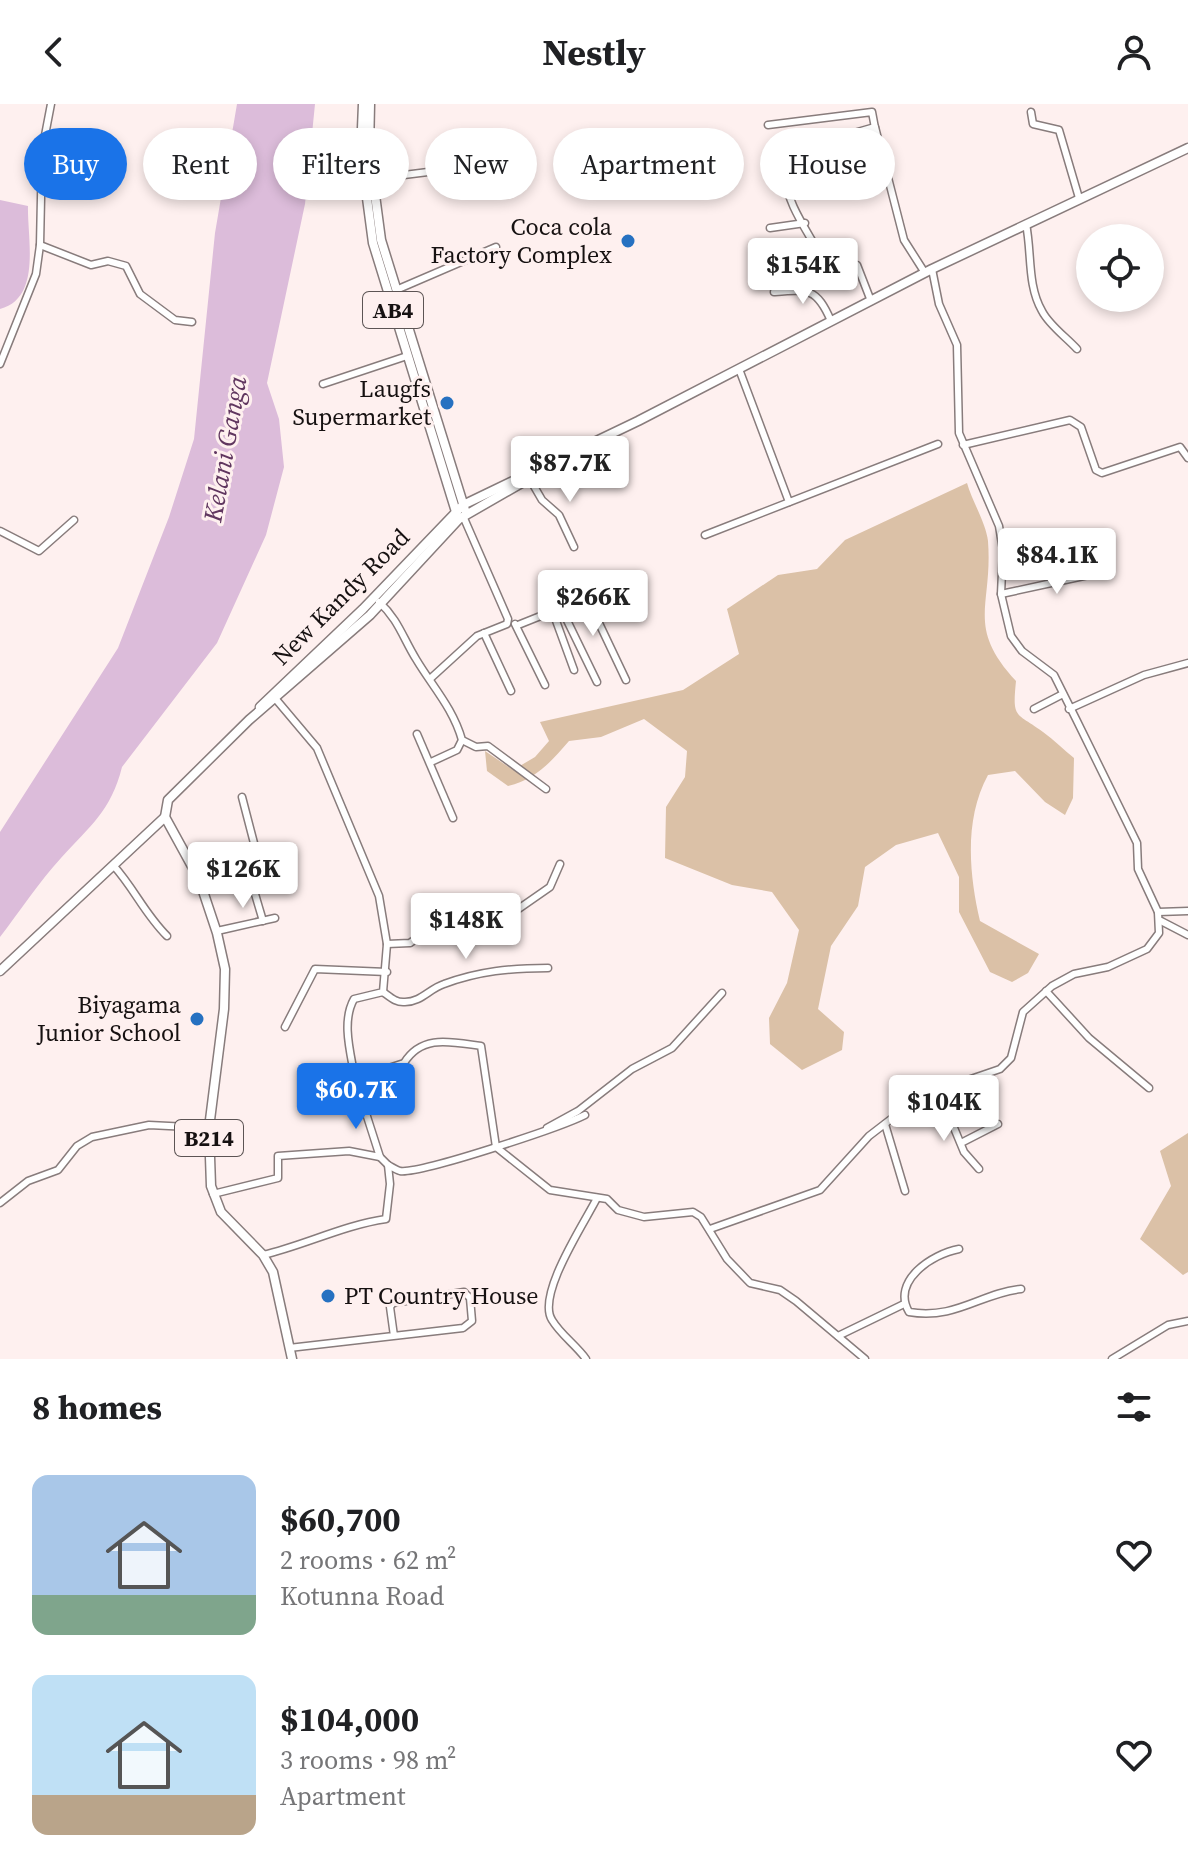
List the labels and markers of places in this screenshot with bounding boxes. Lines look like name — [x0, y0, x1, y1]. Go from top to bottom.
place label: Coca cola Factory Complex — [431, 210, 613, 271]
marker: Coca cola Factory Complex — [619, 232, 637, 250]
pin: $154K — [747, 238, 859, 306]
place label: Laugfs Supermarket — [293, 372, 431, 433]
marker: Laugfs Supermarket — [438, 394, 456, 412]
pin: $87.7K — [505, 436, 635, 504]
pin: $84.1K — [992, 528, 1122, 596]
pin: $266K — [537, 570, 649, 638]
pin: $126K — [187, 842, 299, 910]
pin: $148K — [410, 893, 522, 961]
place label: Biyagama Junior School — [36, 988, 182, 1049]
marker: Biyagama Junior School — [188, 1010, 206, 1028]
pin: $60.7K — [291, 1063, 421, 1131]
pin: $104K — [888, 1075, 1000, 1143]
place label: PT Country House — [344, 1279, 539, 1312]
marker: PT Country House — [319, 1287, 337, 1305]

